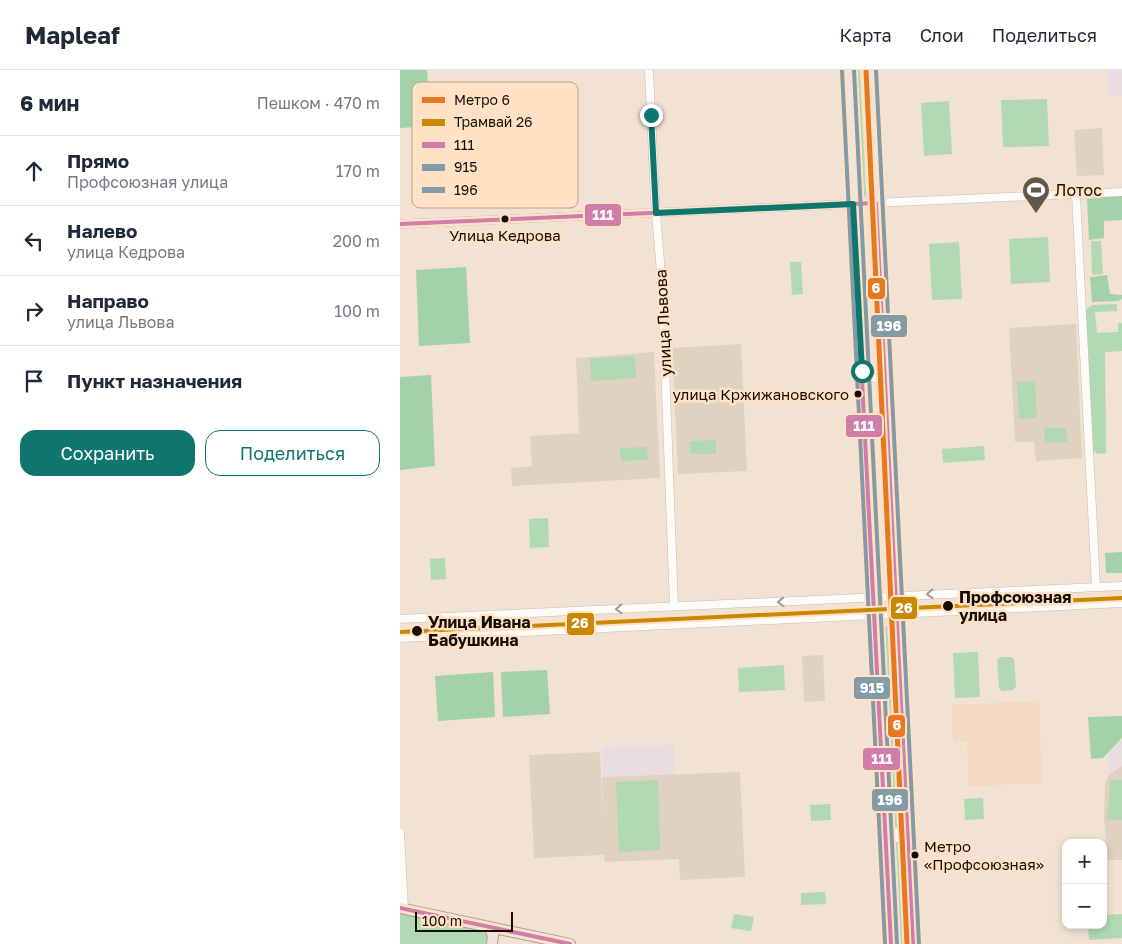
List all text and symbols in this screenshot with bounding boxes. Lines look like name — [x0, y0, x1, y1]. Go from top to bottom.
text: Mapleaf — [25, 20, 120, 49]
text: Карта — [840, 24, 892, 46]
text: Слои — [920, 24, 964, 46]
text: Поделиться — [992, 24, 1097, 46]
legend — [412, 82, 578, 208]
text: 6 мин — [20, 90, 79, 116]
text: Метро 6 — [454, 91, 510, 108]
text: Пешком · 470 m — [257, 93, 380, 113]
route end — [640, 104, 663, 127]
text: Трамвай 26 — [454, 113, 532, 130]
text: 111 — [454, 136, 475, 153]
text: Прямо — [67, 149, 129, 172]
icon: ahead — [20, 157, 48, 185]
text: 915 — [454, 158, 477, 175]
text: 170 m — [336, 161, 380, 181]
text: Профсоюзная улица — [67, 172, 228, 192]
sports icon: Лотос — [1021, 175, 1051, 214]
place label: Лотос — [1055, 180, 1102, 200]
text: 196 — [454, 181, 478, 198]
line badge: 111 — [584, 203, 622, 227]
text: 111 — [592, 206, 614, 223]
marker: Улица Кедрова — [500, 214, 510, 224]
text: Налево — [67, 219, 137, 242]
place label: Улица Кедрова — [449, 226, 561, 244]
icon: left — [20, 227, 48, 255]
text: 200 m — [333, 231, 380, 251]
text: улица Кедрова — [67, 242, 185, 262]
street label: улица Львова — [650, 269, 676, 377]
line badge: 6 — [867, 277, 886, 300]
text: 6 — [872, 279, 881, 296]
text: Направо — [67, 289, 149, 312]
icon: right — [20, 297, 48, 325]
text: 100 m — [334, 301, 380, 321]
text: улица Львова — [67, 312, 174, 332]
line badge: 196 — [870, 314, 908, 338]
text: 196 — [877, 317, 902, 334]
route start — [851, 360, 874, 383]
icon: arrive — [20, 367, 48, 395]
text: Пункт назначения — [67, 369, 242, 392]
place label: улица Кржижановского — [673, 385, 849, 403]
marker: улица Кржижановского — [853, 389, 863, 399]
line badge: 111 — [845, 414, 883, 438]
text: 111 — [853, 417, 875, 434]
button: Сохранить — [20, 430, 195, 476]
button: Поделиться — [205, 430, 380, 476]
place label: Профсоюзная улица — [959, 587, 1071, 625]
one-way arrow — [926, 589, 934, 600]
one-way arrow — [777, 596, 785, 607]
line badge: 26 — [890, 596, 918, 620]
text: 26 — [895, 599, 913, 616]
marker: Профсоюзная улица — [941, 599, 955, 613]
one-way arrow — [615, 604, 622, 614]
place label: Улица Ивана Бабушкина — [428, 612, 530, 650]
line badge: 26 — [566, 612, 595, 636]
text: 26 — [571, 614, 589, 631]
marker: Улица Ивана Бабушкина — [410, 624, 424, 638]
line badge: 915 — [853, 676, 891, 700]
text: 915 — [860, 679, 885, 696]
line badge: 6 — [887, 714, 906, 738]
text: 6 — [893, 716, 902, 733]
line badge: 111 — [862, 747, 901, 771]
text: 111 — [871, 750, 893, 767]
line badge: 196 — [871, 788, 909, 812]
text: 196 — [878, 791, 903, 808]
place label: Метро «Профсоюзная» — [924, 837, 1044, 873]
map controls — [1062, 839, 1107, 929]
button: + — [1062, 839, 1107, 884]
marker: Метро «Профсоюзная» — [910, 850, 920, 860]
button: − — [1062, 884, 1107, 929]
scale bar — [415, 909, 512, 932]
text: 100 m — [422, 912, 462, 929]

